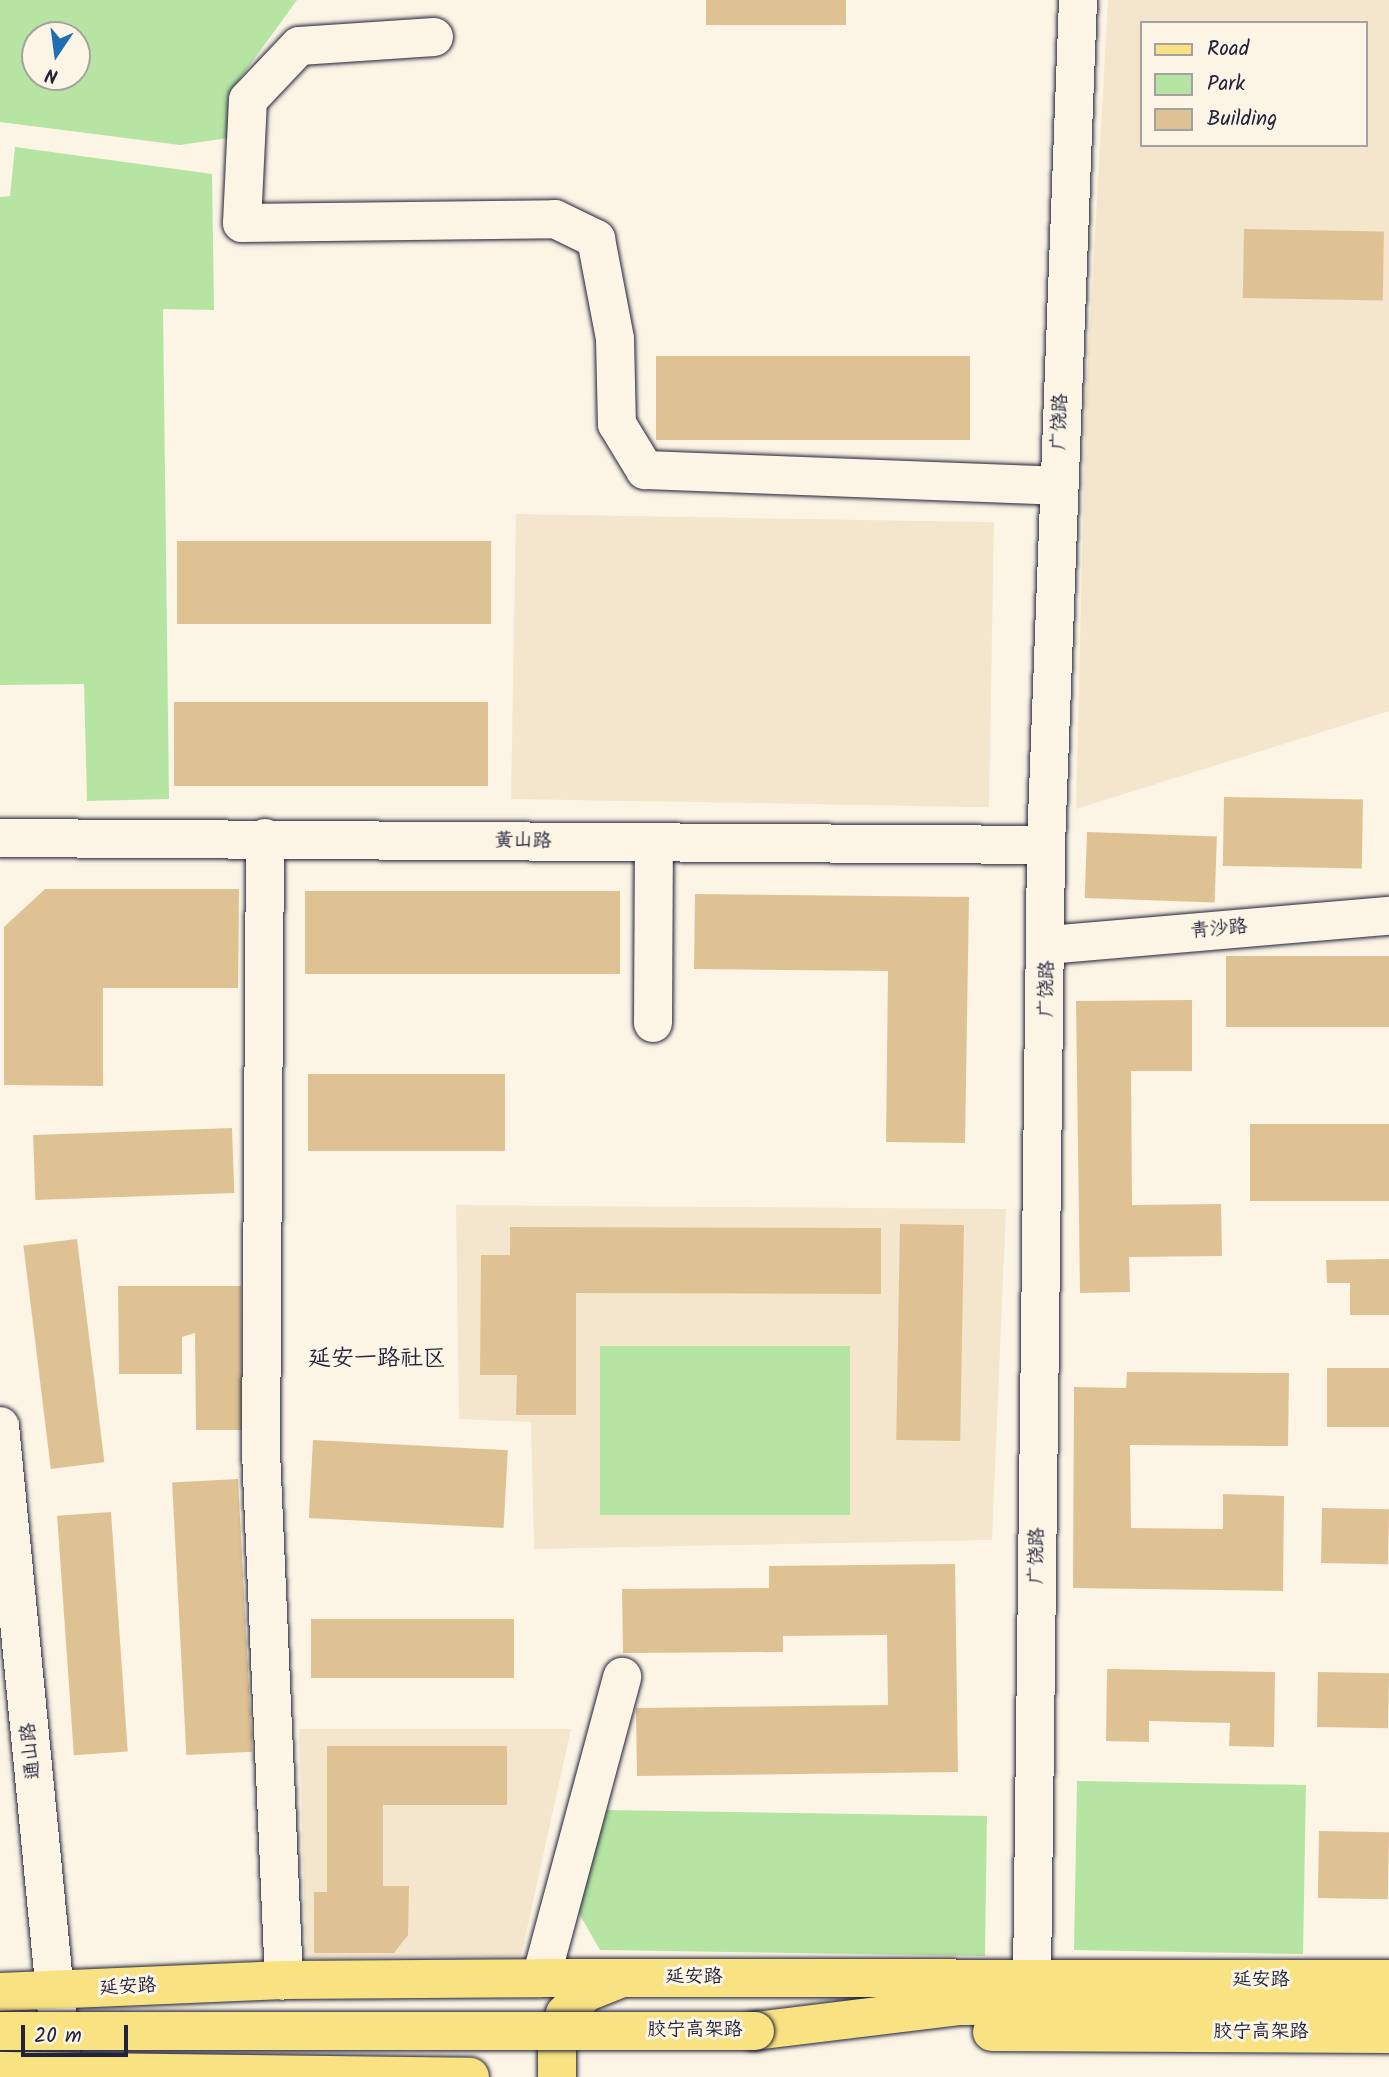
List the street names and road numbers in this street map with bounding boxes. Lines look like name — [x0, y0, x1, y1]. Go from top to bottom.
street label: 广饶路 — [1049, 393, 1073, 451]
street label: 黄山路 — [494, 830, 552, 854]
street label: 青沙路 — [1190, 916, 1248, 944]
street label: 广饶路 — [1036, 960, 1060, 1018]
street label: 广饶路 — [1026, 1527, 1050, 1585]
street label: 通山路 — [18, 1721, 46, 1781]
street label: 延安路 — [666, 1967, 722, 1989]
street label: 延安路 — [1233, 1970, 1289, 1992]
street label: 延安路 — [99, 1975, 157, 2001]
street label: 胶宁高架路 — [648, 2020, 742, 2042]
street label: 胶宁高架路 — [1214, 2022, 1308, 2044]

